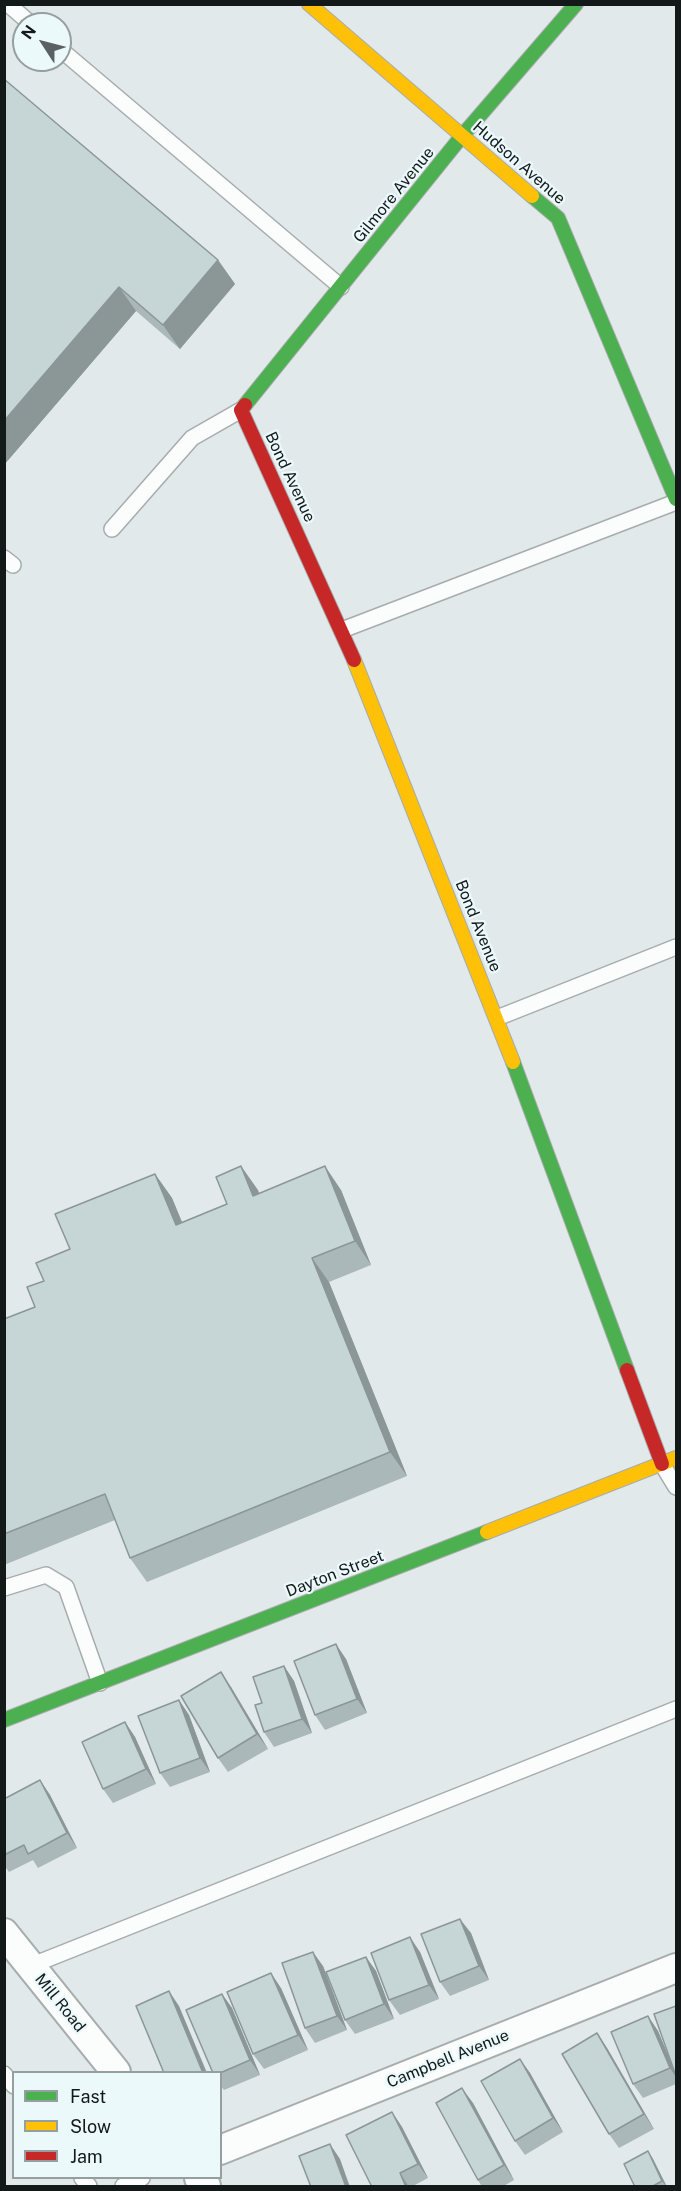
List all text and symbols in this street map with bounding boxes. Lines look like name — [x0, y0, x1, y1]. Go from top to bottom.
north arrow — [12, 12, 72, 72]
text: N — [17, 22, 40, 43]
street label: Hudson Avenue — [469, 118, 569, 208]
street label: Gilmore Avenue — [350, 143, 438, 247]
street label: Bond Avenue — [261, 429, 319, 525]
street label: Bond Avenue — [451, 877, 505, 975]
street label: Dayton Street — [283, 1547, 387, 1601]
street label: Mill Road — [31, 1970, 89, 2036]
street label: Campbell Avenue — [384, 2026, 512, 2092]
legend — [12, 2071, 222, 2179]
text: Fast — [70, 2086, 106, 2107]
text: Slow — [70, 2116, 111, 2137]
text: Jam — [70, 2146, 103, 2167]

